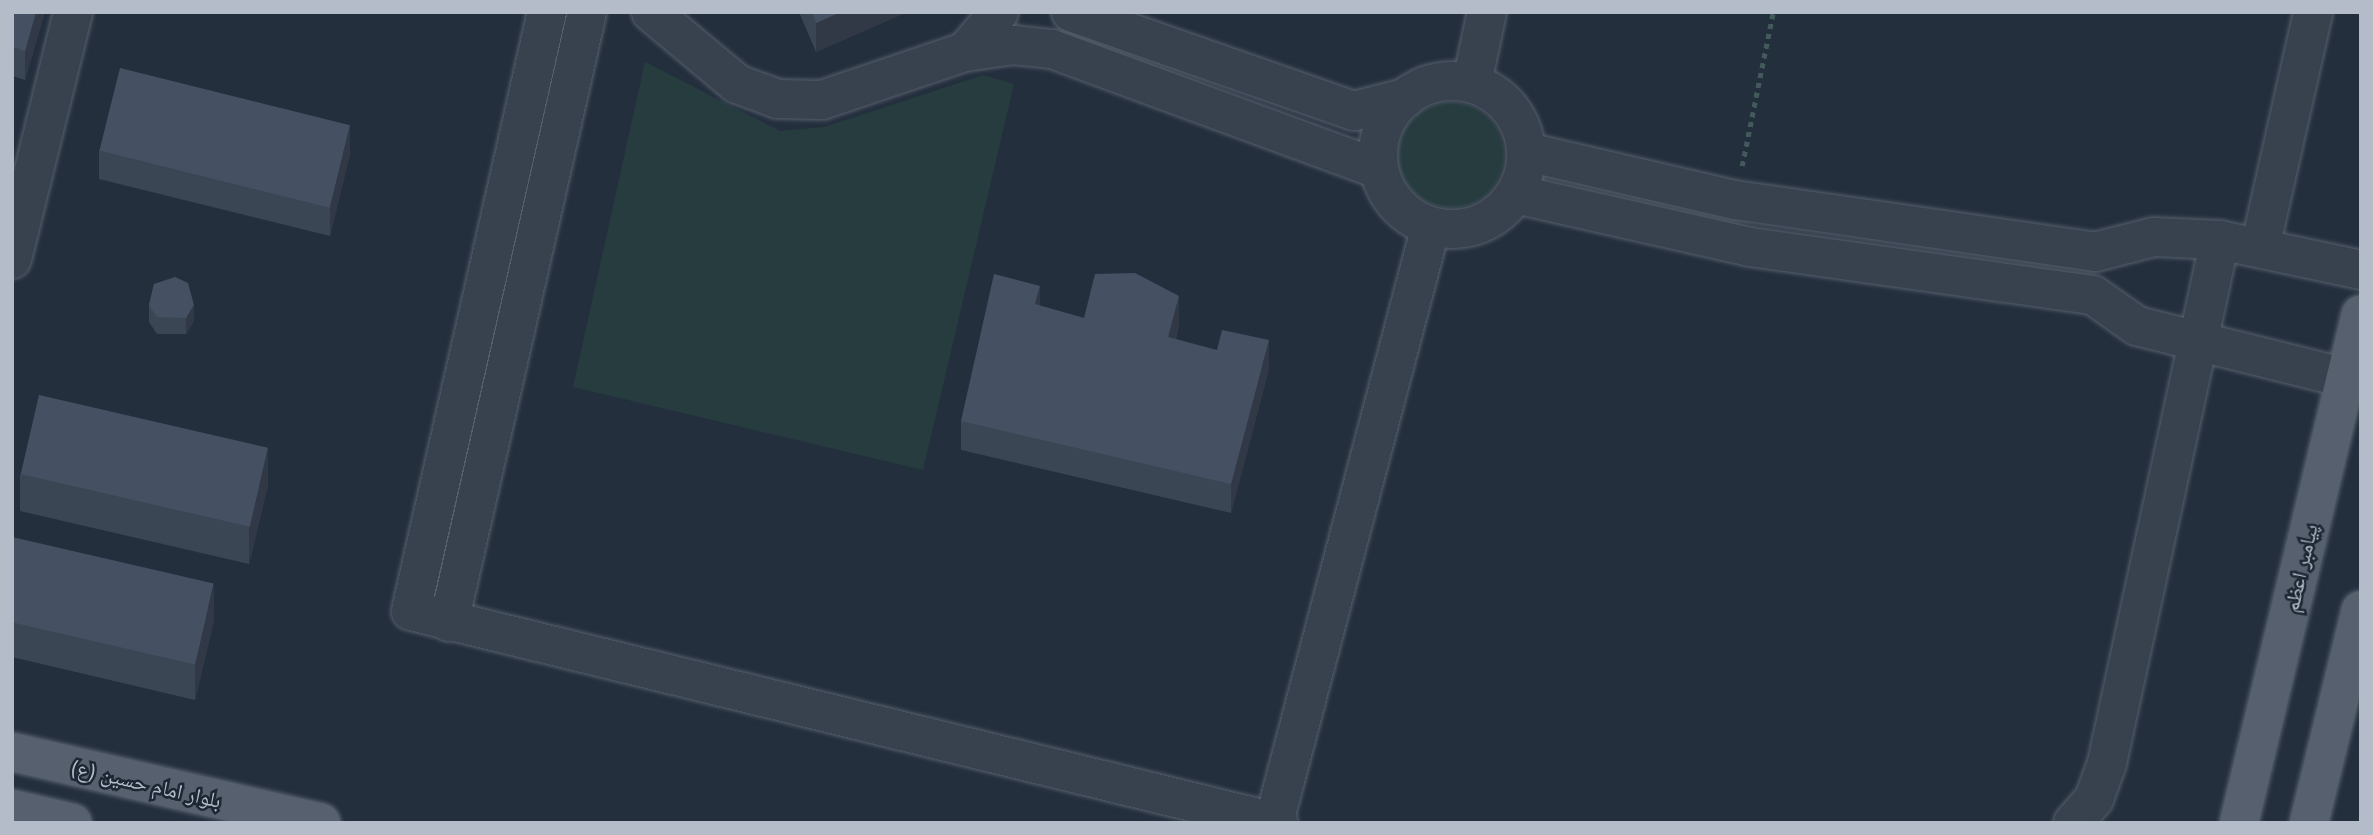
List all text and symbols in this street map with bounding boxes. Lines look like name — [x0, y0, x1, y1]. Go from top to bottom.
street label: پیامبر اعظم — [2278, 521, 2322, 615]
street label: بلوار امام حسین (ع) — [68, 753, 224, 813]

